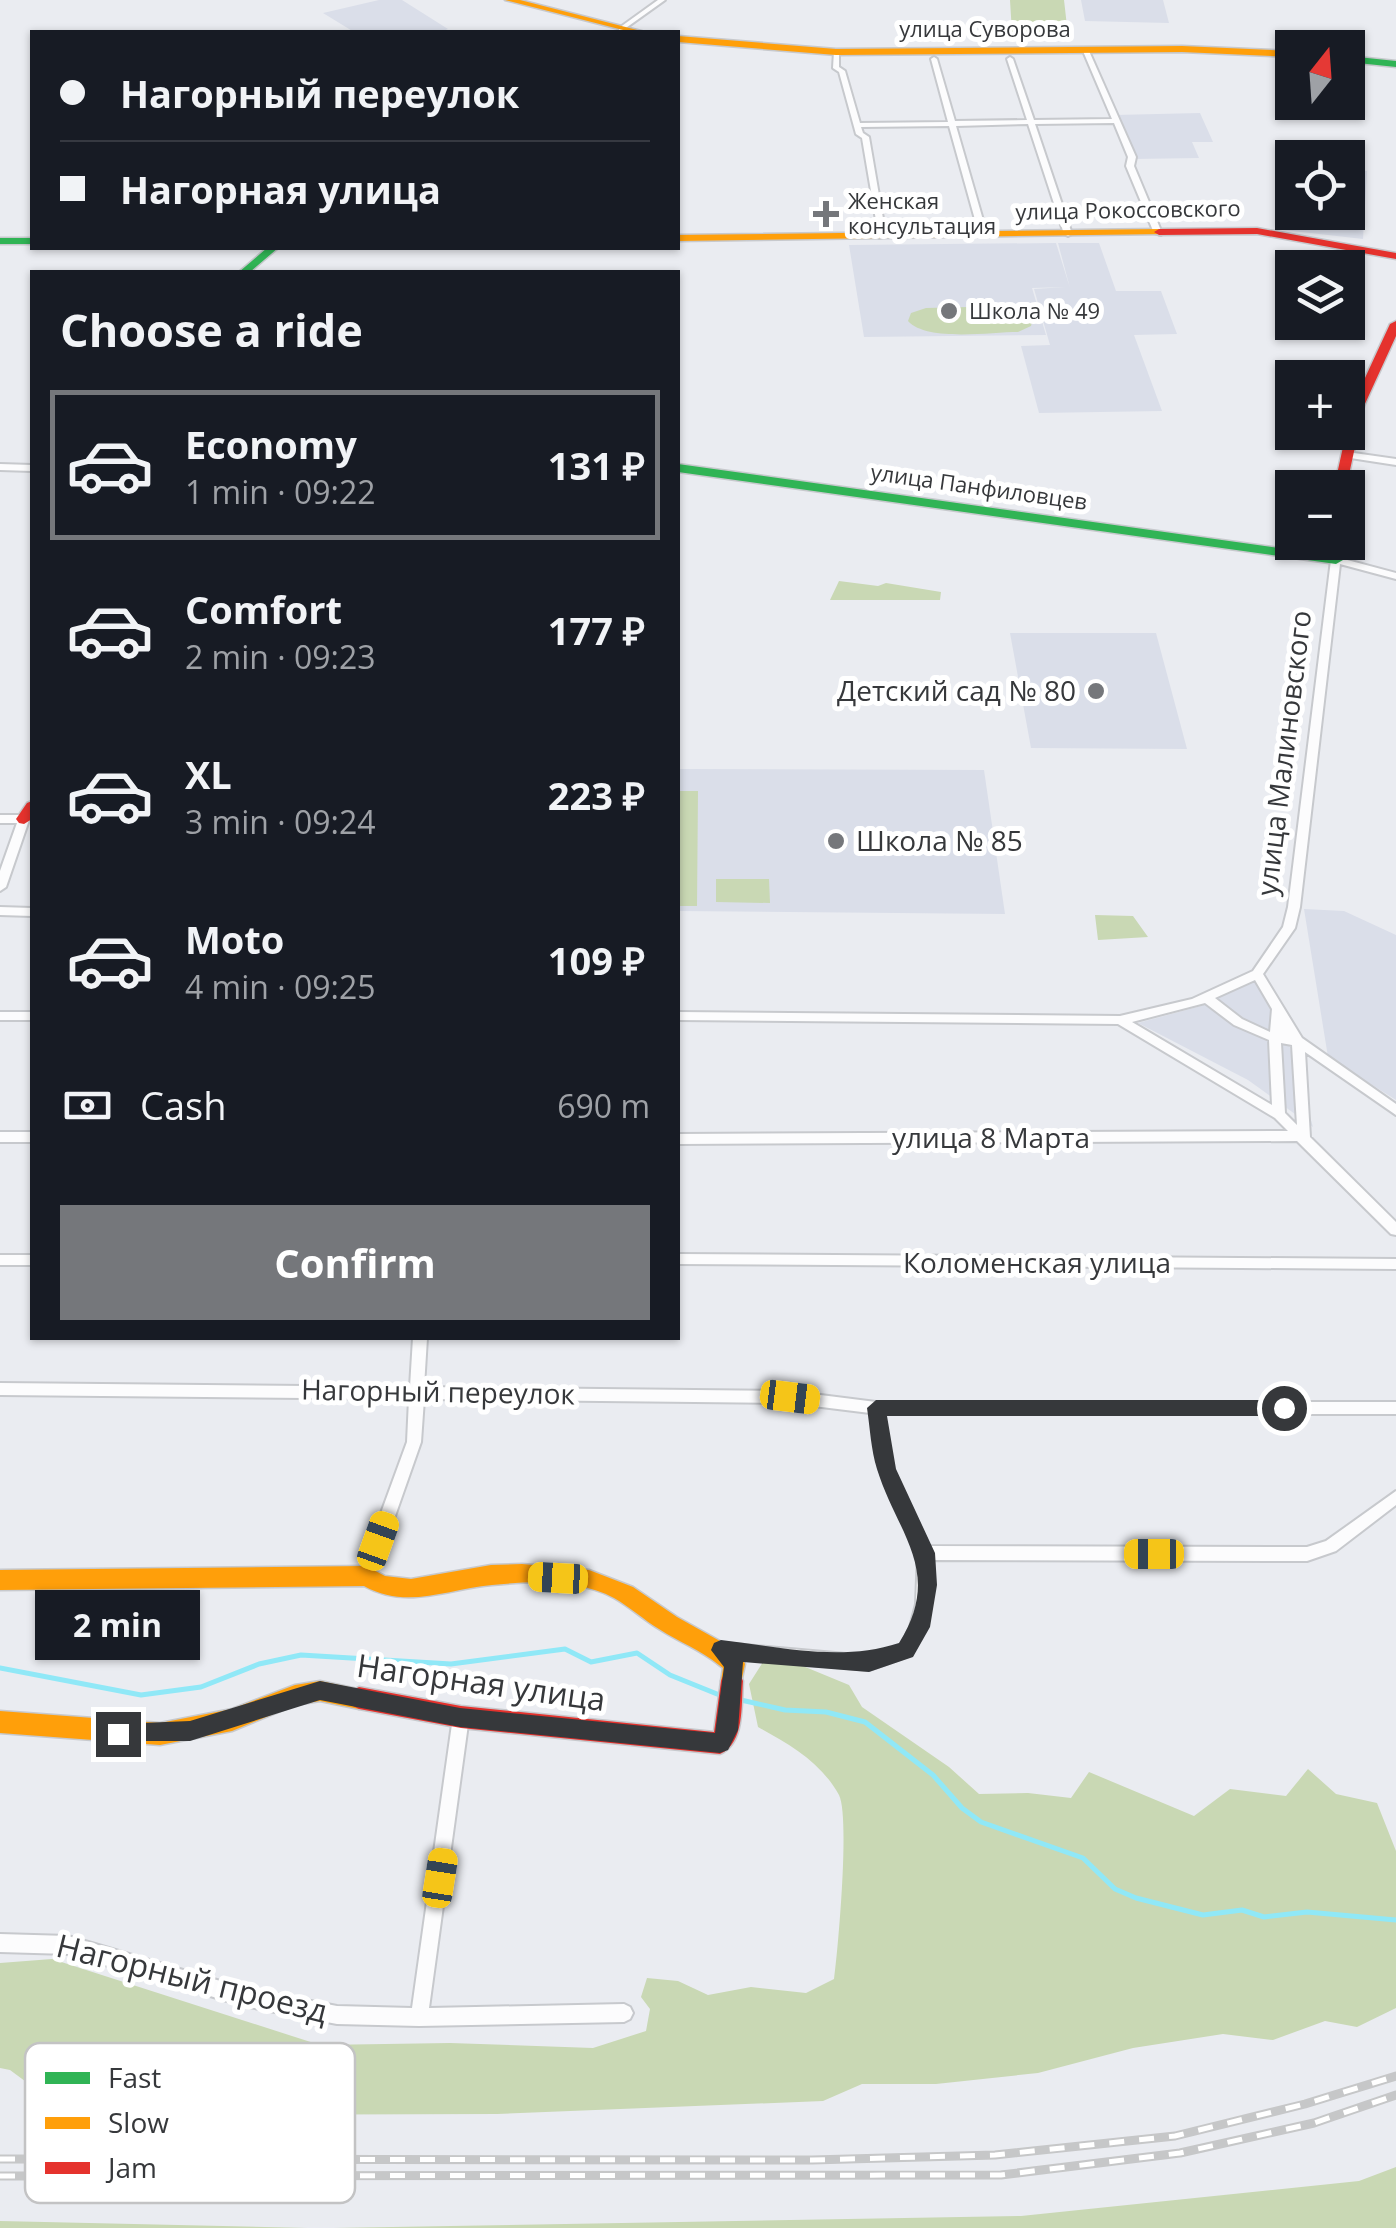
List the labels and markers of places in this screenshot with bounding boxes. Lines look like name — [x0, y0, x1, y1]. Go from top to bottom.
place label: Женская консультация — [848, 185, 996, 240]
marker: Женская консультация — [813, 201, 839, 227]
place label: Школа № 49 — [969, 295, 1100, 325]
marker: Школа № 49 — [938, 300, 960, 322]
place label: Детский сад № 80 — [837, 671, 1076, 709]
marker: Детский сад № 80 — [1085, 680, 1107, 702]
place label: Школа № 85 — [856, 821, 1023, 859]
marker: Школа № 85 — [825, 830, 847, 852]

